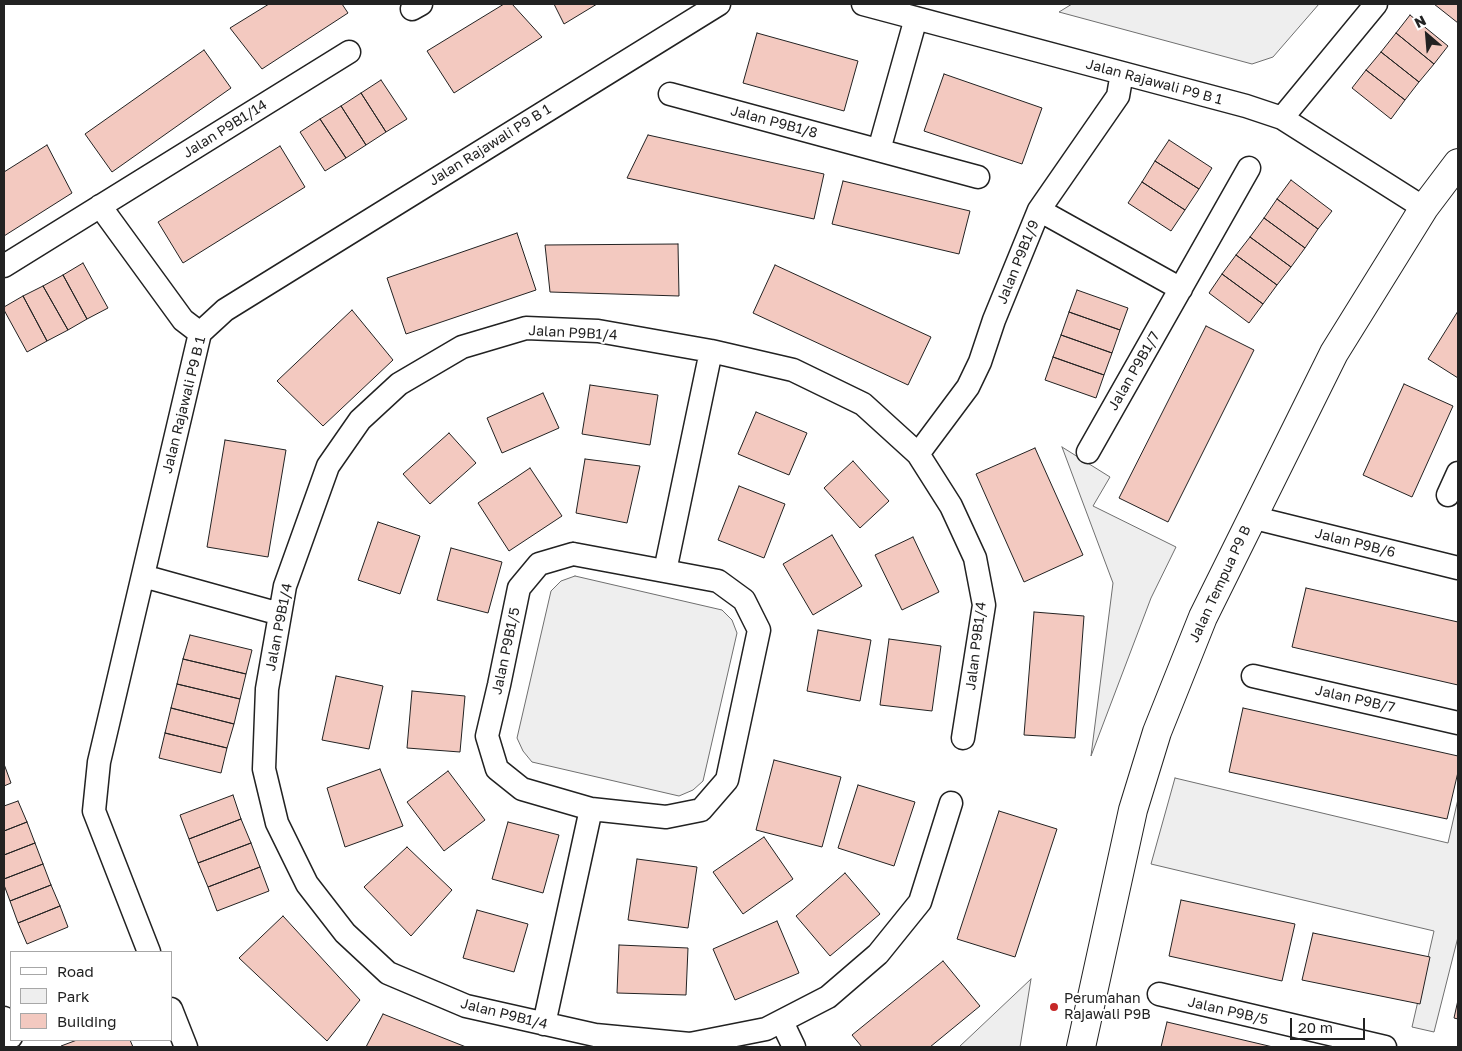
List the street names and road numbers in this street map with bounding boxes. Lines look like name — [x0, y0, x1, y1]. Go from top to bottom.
street label: Jalan Rajawali P9 B 1 — [1084, 56, 1224, 108]
street label: Jalan P9B1/14 — [180, 96, 270, 162]
street label: Jalan Rajawali P9 B 1 — [426, 101, 554, 189]
street label: Jalan P9B1/8 — [729, 102, 819, 142]
street label: Jalan P9B1/9 — [994, 218, 1042, 306]
street label: Jalan P9B1/4 — [528, 322, 618, 344]
street label: Jalan P9B1/7 — [1105, 329, 1163, 413]
street label: Jalan Rajawali P9 B 1 — [159, 335, 209, 475]
street label: Jalan Tempua P9 B — [1186, 523, 1254, 645]
street label: Jalan P9B/6 — [1313, 525, 1397, 561]
street label: Jalan P9B1/4 — [262, 582, 296, 672]
street label: Jalan P9B1/4 — [962, 601, 990, 691]
street label: Jalan P9B1/5 — [489, 606, 523, 696]
street label: Jalan P9B/7 — [1313, 682, 1397, 716]
street label: Jalan P9B/5 — [1186, 994, 1270, 1028]
street label: Jalan P9B1/4 — [459, 995, 549, 1033]

